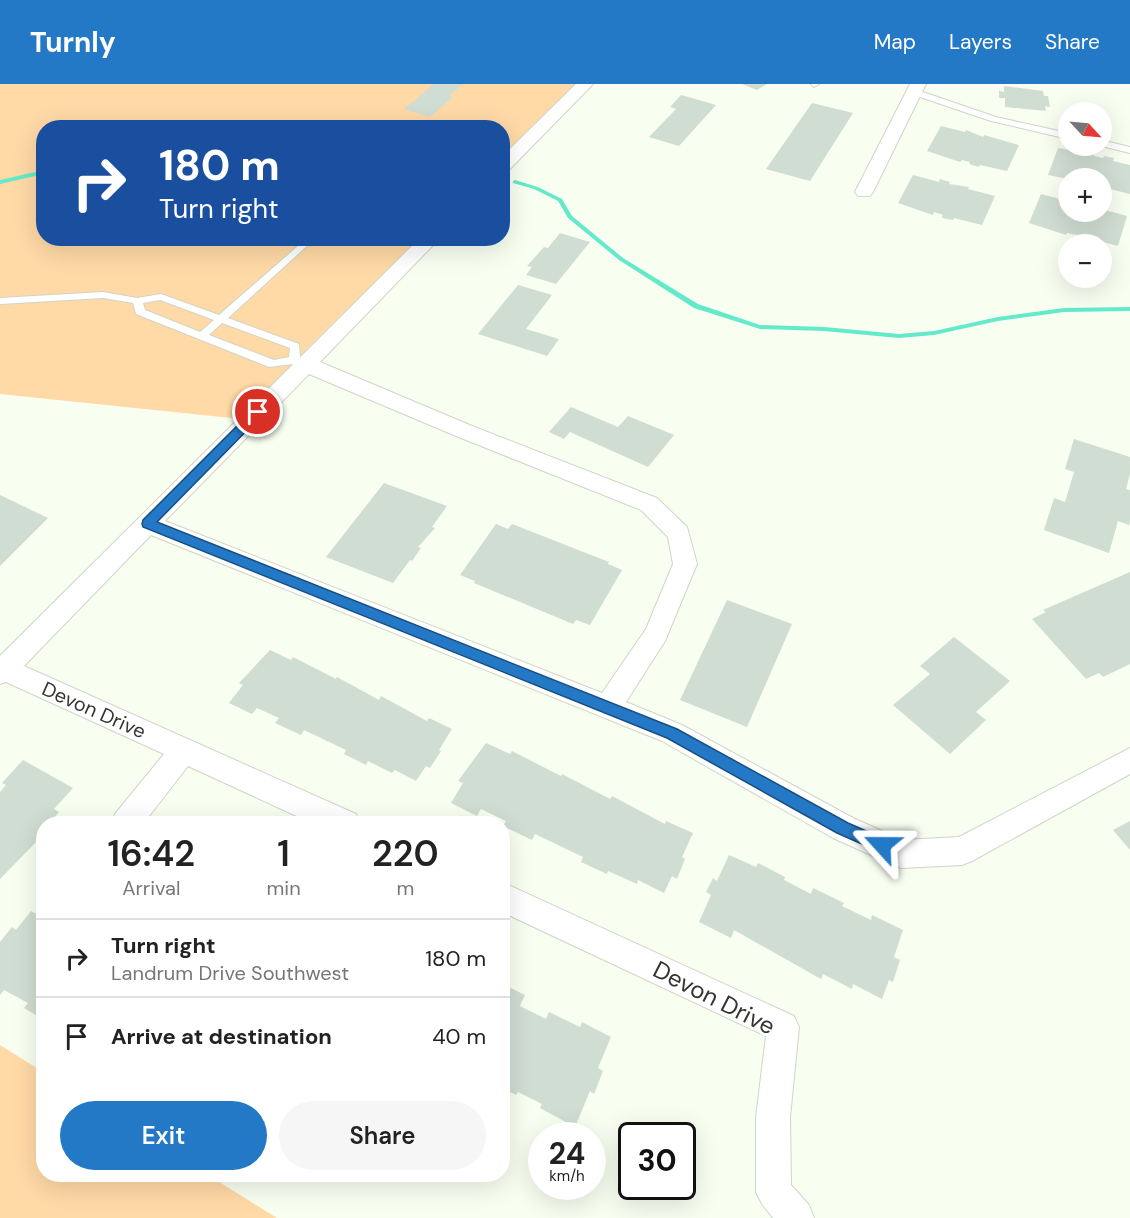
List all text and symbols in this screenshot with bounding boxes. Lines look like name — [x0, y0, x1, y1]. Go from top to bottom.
text: Turnly — [30, 24, 116, 61]
text: Map — [874, 28, 916, 56]
text: Layers — [949, 28, 1012, 56]
text: Share — [1045, 28, 1100, 56]
north arrow — [1058, 102, 1112, 156]
map controls — [1058, 102, 1112, 288]
text: 180 m — [159, 138, 280, 193]
icon: right — [60, 144, 138, 222]
button: + — [1058, 168, 1112, 222]
text: Turn right — [159, 191, 279, 226]
button: − — [1058, 234, 1112, 288]
pin — [232, 386, 283, 437]
icon: arrive — [241, 395, 274, 428]
street label: Devon Drive — [38, 676, 150, 744]
position arrow — [850, 813, 914, 877]
text: 16:42 — [107, 830, 195, 877]
text: 1 — [277, 830, 290, 877]
text: 220 — [372, 830, 439, 877]
text: Arrival — [122, 875, 180, 901]
text: min — [267, 875, 301, 901]
text: m — [396, 875, 414, 901]
text: Turn right — [111, 931, 216, 960]
icon: right — [60, 942, 93, 975]
text: 180 m — [425, 944, 486, 973]
street label: Devon Drive — [648, 954, 780, 1042]
text: Landrum Drive Southwest — [111, 960, 349, 986]
icon: arrive — [60, 1020, 93, 1053]
text: Arrive at destination — [111, 1022, 332, 1051]
text: 40 m — [432, 1022, 486, 1051]
button: Exit — [60, 1101, 267, 1170]
button: Share — [279, 1101, 486, 1170]
speed limit sign: 30 — [618, 1122, 696, 1200]
text: 24 — [549, 1134, 585, 1173]
text: km/h — [549, 1166, 585, 1186]

